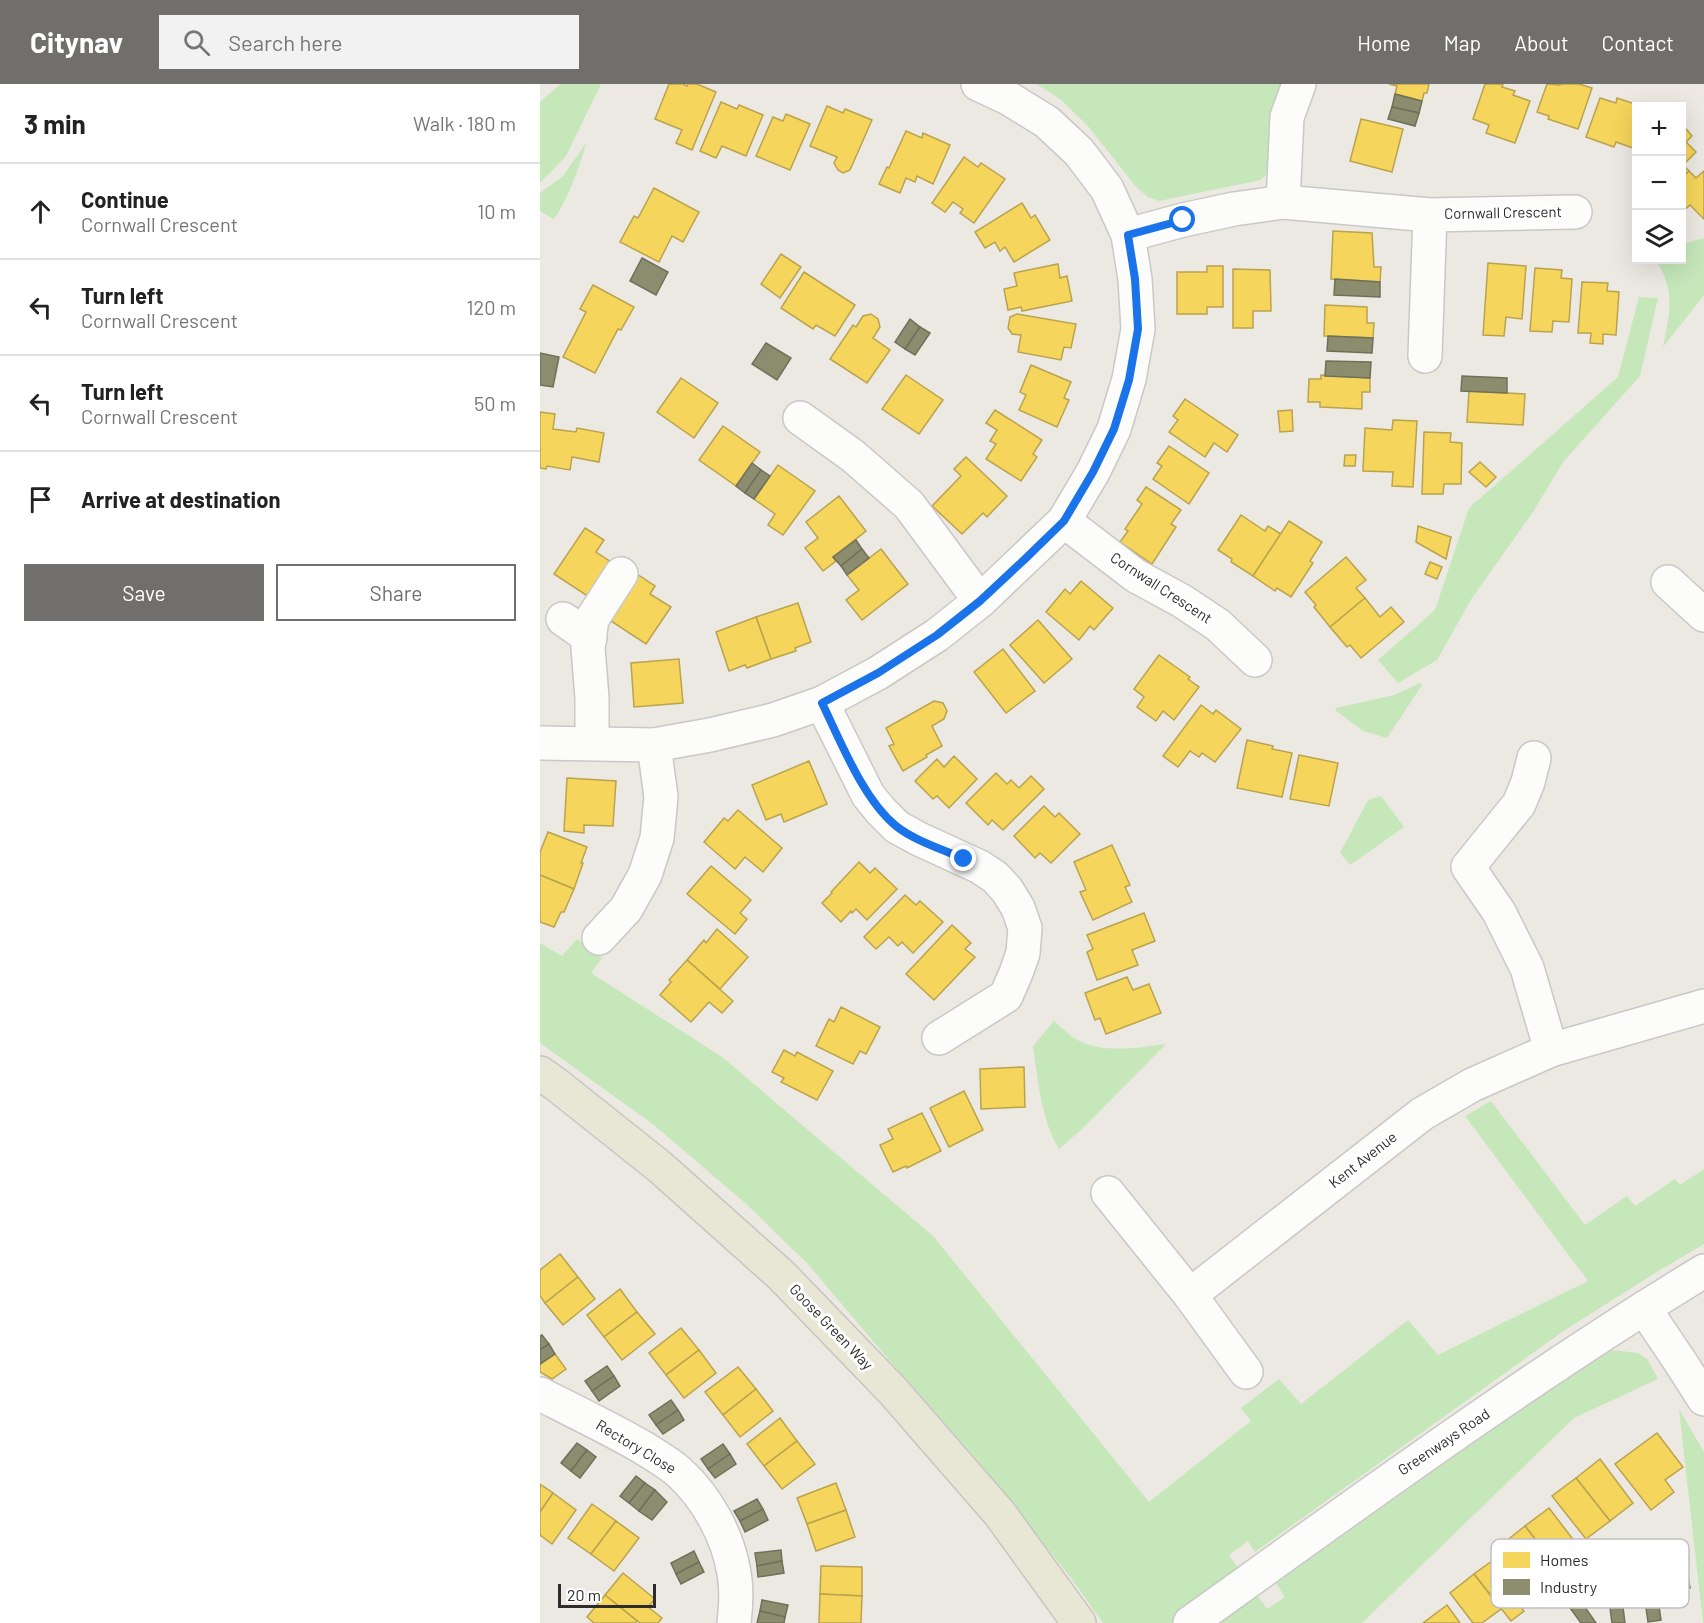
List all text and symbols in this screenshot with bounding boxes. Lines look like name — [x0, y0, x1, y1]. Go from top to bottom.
search box — [159, 15, 579, 69]
text: Citynav — [30, 25, 123, 59]
icon: search — [180, 26, 213, 59]
text: Search here — [228, 29, 343, 55]
text: Home — [1357, 30, 1411, 55]
text: Map — [1444, 30, 1481, 55]
text: About — [1514, 30, 1569, 55]
text: Contact — [1602, 30, 1674, 55]
map controls — [1632, 102, 1686, 264]
button: + — [1632, 102, 1686, 156]
text: 3 min — [24, 108, 86, 139]
text: Walk · 180 m — [413, 111, 516, 135]
button: − — [1632, 156, 1686, 210]
text: Continue — [81, 186, 169, 212]
icon: ahead — [24, 195, 57, 228]
text: 10 m — [477, 199, 516, 223]
street label: Cornwall Crescent — [1444, 202, 1562, 222]
route start — [1169, 206, 1195, 232]
button: layers — [1632, 210, 1686, 264]
text: Cornwall Crescent — [81, 212, 238, 236]
text: Turn left — [81, 282, 164, 308]
icon: left — [24, 291, 57, 324]
text: 120 m — [466, 295, 516, 319]
text: Cornwall Crescent — [81, 308, 238, 332]
text: Turn left — [81, 378, 164, 404]
icon: left — [24, 387, 57, 420]
text: 50 m — [474, 391, 516, 415]
text: Cornwall Crescent — [81, 404, 238, 428]
icon: arrive — [24, 483, 57, 516]
text: Arrive at destination — [81, 486, 280, 512]
street label: Cornwall Crescent — [1107, 548, 1216, 627]
button: Save — [24, 564, 264, 621]
button: Share — [276, 564, 516, 621]
route end — [950, 845, 976, 871]
street label: Kent Avenue — [1325, 1127, 1400, 1191]
street label: Goose Green Way — [786, 1280, 877, 1373]
street label: Greenways Road — [1394, 1404, 1493, 1478]
street label: Rectory Close — [593, 1415, 680, 1477]
legend — [1491, 1539, 1689, 1608]
text: Homes — [1540, 1550, 1588, 1569]
text: Industry — [1540, 1577, 1598, 1596]
scale bar — [558, 1581, 656, 1608]
text: 20 m — [567, 1585, 601, 1604]

